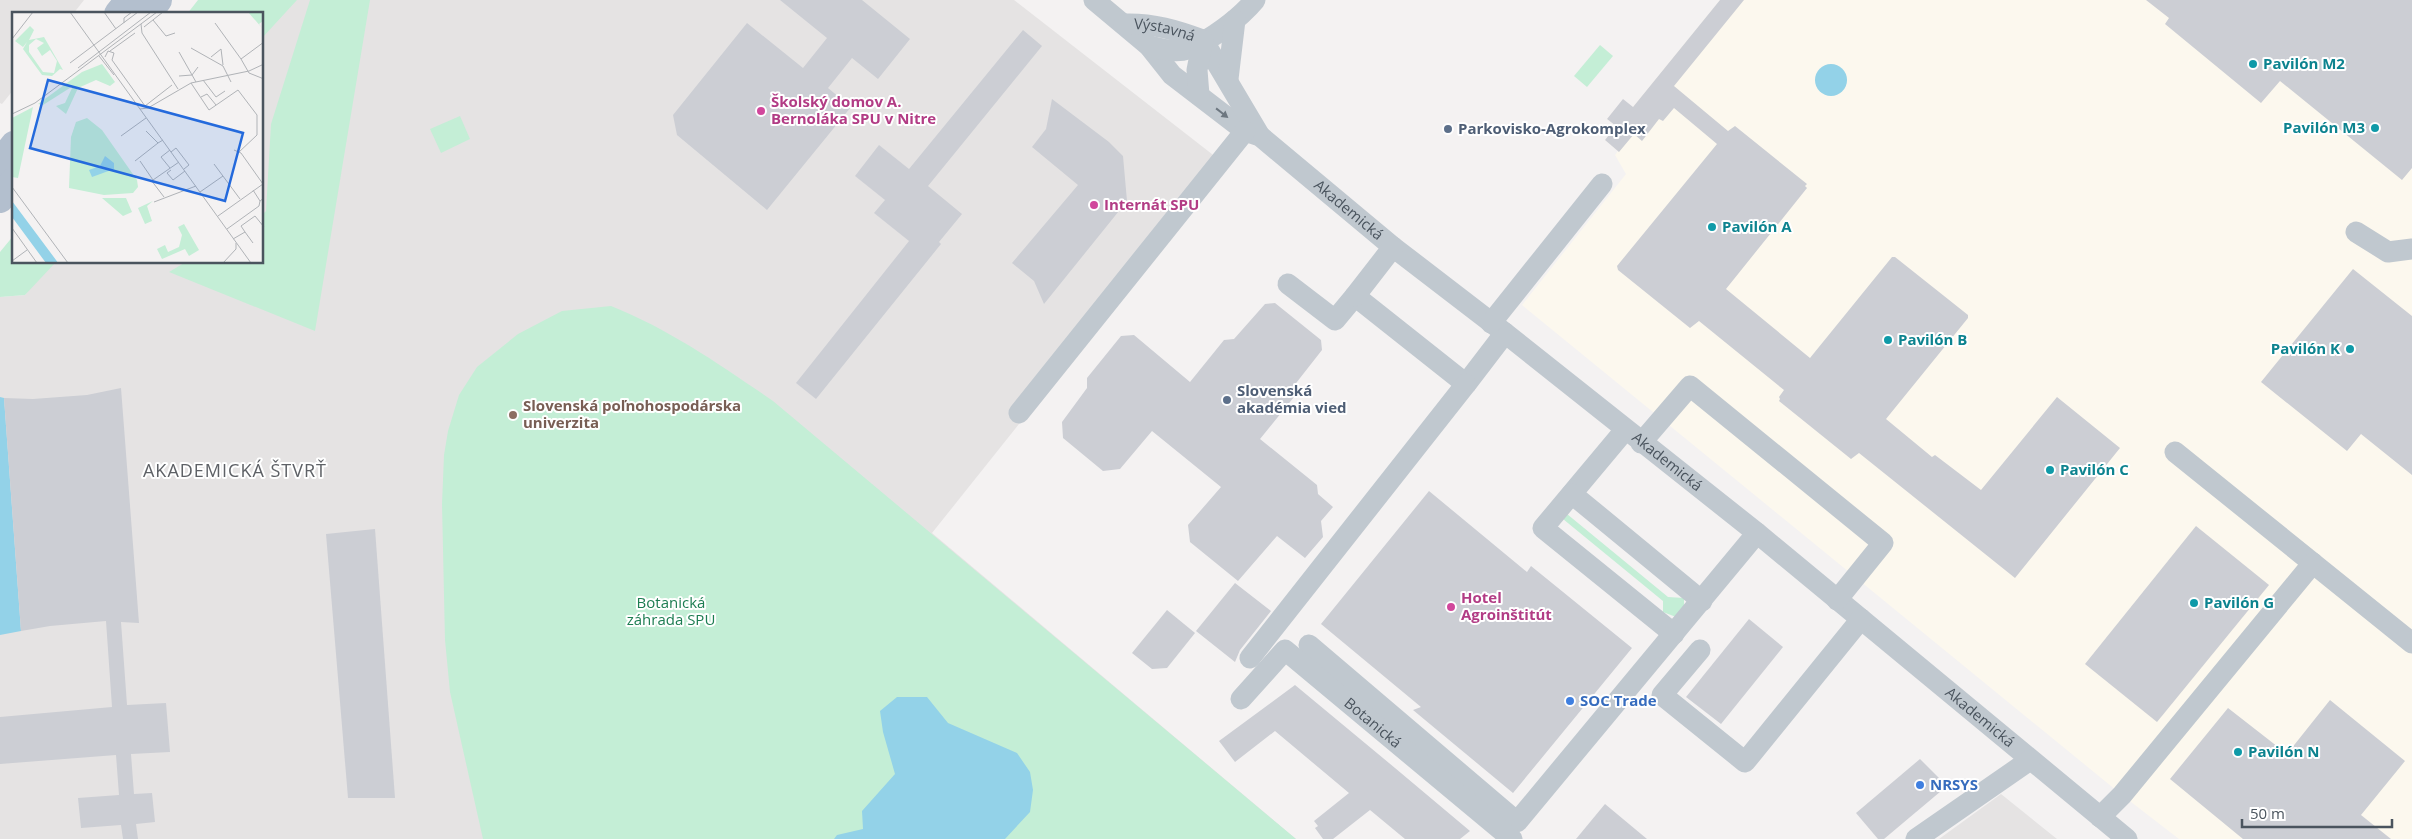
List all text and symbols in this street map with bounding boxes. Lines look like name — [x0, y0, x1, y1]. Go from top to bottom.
inset map — [12, 12, 264, 264]
street label: Výstavná — [1133, 13, 1198, 45]
place label: Pavilón M2 — [2263, 53, 2345, 73]
marker: Pavilón M2 — [2247, 58, 2259, 70]
place label: Školský domov A. Bernoláka SPU v Nitre — [771, 91, 936, 128]
marker: Školský domov A. Bernoláka SPU v Nitre — [755, 105, 767, 117]
one-way arrow — [1215, 108, 1229, 118]
place label: Pavilón M3 — [2283, 117, 2365, 137]
place label: Parkovisko-Agrokomplex — [1458, 118, 1646, 138]
marker: Pavilón M3 — [2369, 122, 2381, 134]
marker: Parkovisko-Agrokomplex — [1442, 123, 1454, 135]
street label: Akademická — [1310, 174, 1388, 244]
place label: Internát SPU — [1104, 194, 1199, 214]
marker: Internát SPU — [1088, 199, 1100, 211]
place label: Pavilón A — [1722, 216, 1792, 236]
marker: Pavilón A — [1706, 221, 1718, 233]
place label: Pavilón B — [1898, 329, 1967, 349]
marker: Pavilón B — [1882, 334, 1894, 346]
place label: Pavilón K — [2271, 338, 2340, 358]
marker: Pavilón K — [2344, 343, 2356, 355]
place label: Slovenská akadémia vied — [1237, 380, 1347, 417]
marker: Slovenská akadémia vied — [1221, 394, 1233, 406]
place label: Slovenská poľnohospodárska univerzita — [523, 395, 741, 432]
marker: Slovenská poľnohospodárska univerzita — [507, 409, 519, 421]
street label: Akademická — [1628, 427, 1707, 495]
district label: AKADEMICKÁ ŠTVRŤ — [143, 458, 327, 482]
place label: Pavilón C — [2060, 459, 2129, 479]
marker: Pavilón C — [2044, 464, 2056, 476]
place label: Hotel Agroinštitút — [1461, 587, 1552, 624]
park label: Botanická záhrada SPU — [627, 592, 715, 629]
place label: Pavilón G — [2204, 592, 2274, 612]
marker: Pavilón G — [2188, 597, 2200, 609]
marker: Hotel Agroinštitút — [1445, 601, 1457, 613]
street label: Akademická — [1942, 682, 2019, 751]
place label: SOC Trade — [1580, 690, 1657, 710]
street label: Botanická — [1341, 693, 1406, 752]
marker: SOC Trade — [1564, 695, 1576, 707]
place label: Pavilón N — [2248, 741, 2319, 761]
marker: Pavilón N — [2232, 746, 2244, 758]
place label: NRSYS — [1930, 774, 1978, 794]
marker: NRSYS — [1914, 779, 1926, 791]
scale bar — [2242, 796, 2392, 828]
text: 50 m — [2250, 803, 2285, 823]

